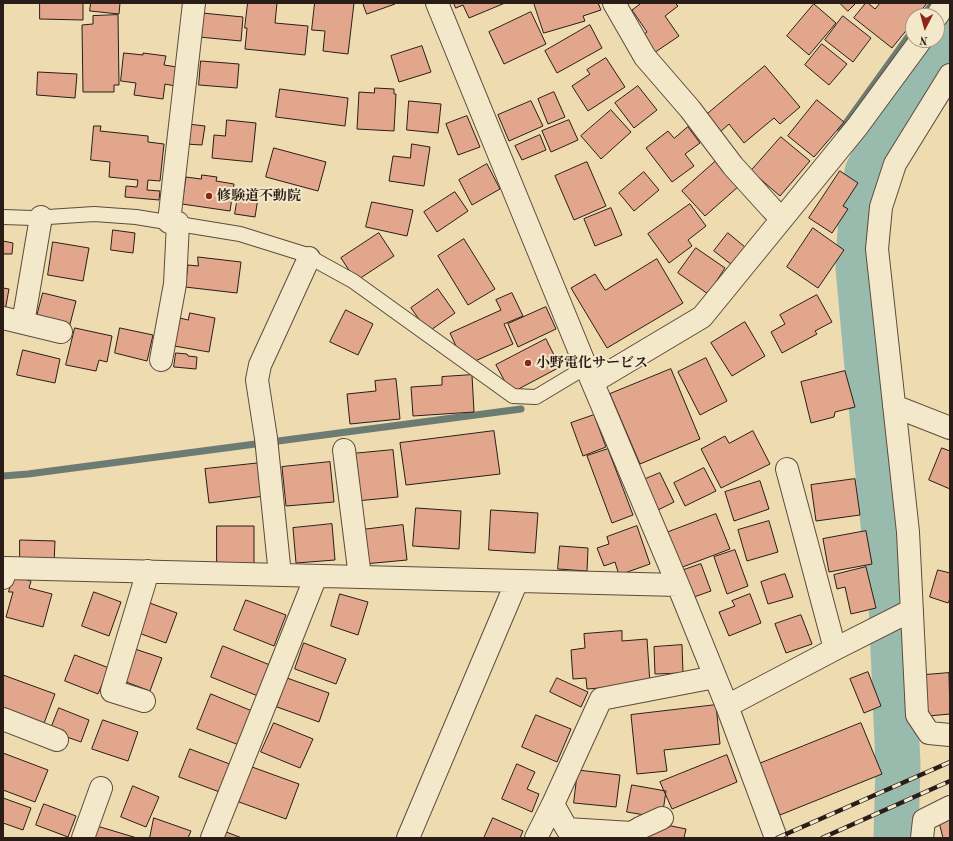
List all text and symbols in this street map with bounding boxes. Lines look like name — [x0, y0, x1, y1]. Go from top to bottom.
north arrow — [905, 8, 945, 48]
text: N — [919, 34, 929, 45]
place label: 修験道不動院 — [217, 188, 301, 204]
marker: 修験道不動院 — [204, 191, 214, 201]
place label: 小野電化サービス — [536, 355, 648, 371]
marker: 小野電化サービス — [523, 358, 533, 368]

